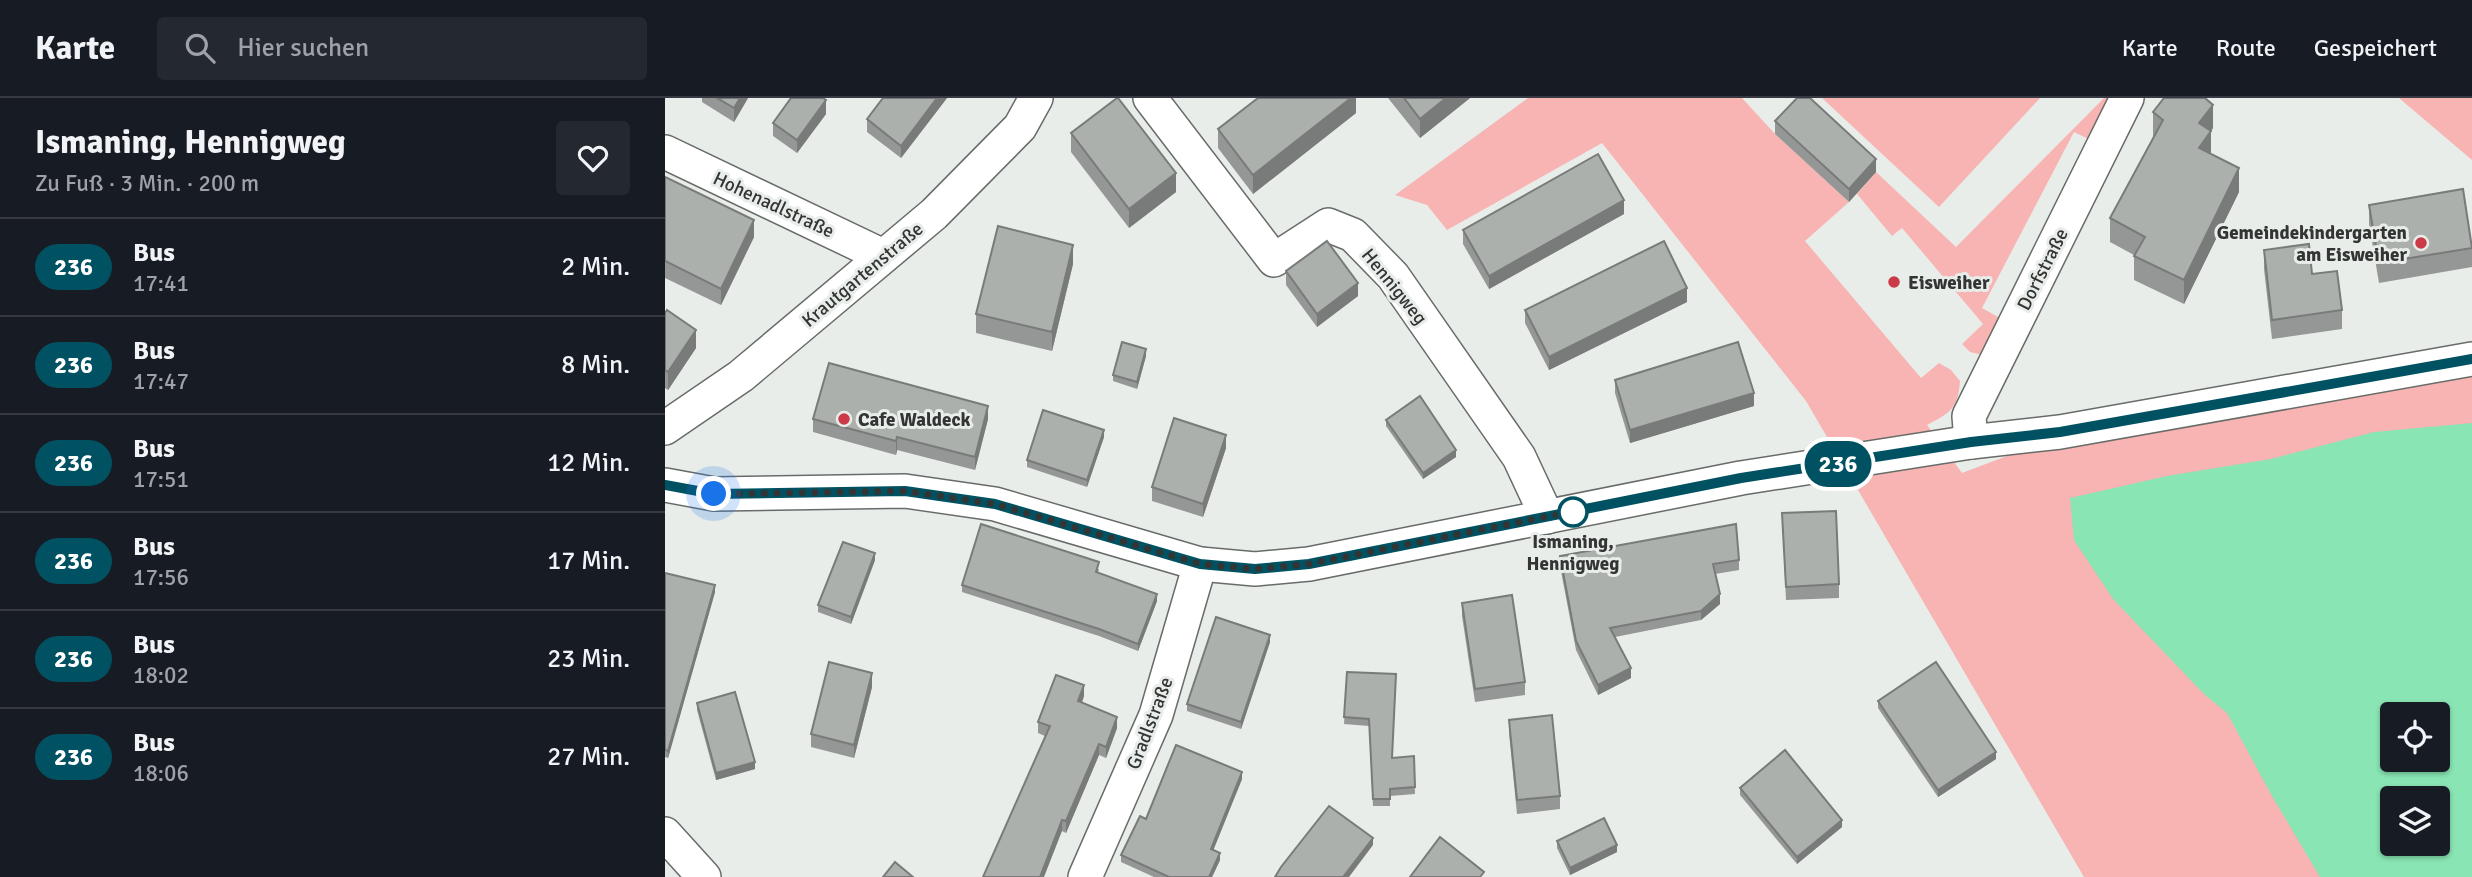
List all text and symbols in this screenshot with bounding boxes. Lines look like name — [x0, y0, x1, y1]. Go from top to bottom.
search box — [157, 17, 647, 80]
text: Karte — [35, 28, 115, 69]
icon: search — [181, 29, 219, 67]
text: Hier suchen — [237, 32, 369, 64]
text: Karte — [2122, 33, 2178, 63]
text: Route — [2216, 33, 2276, 63]
text: Gespeichert — [2314, 33, 2437, 63]
button: heart — [556, 121, 630, 195]
text: Ismaning, Hennigweg — [35, 122, 346, 163]
street label: Hohenadlstraße — [709, 166, 838, 243]
text: Zu Fuß · 3 Min. · 200 m — [35, 169, 259, 198]
street label: Krautgartenstraße — [797, 217, 928, 333]
place label: Gemeindekindergarten am Eisweiher — [2217, 221, 2407, 267]
street label: Dorfstraße — [2012, 224, 2074, 315]
marker: Gemeindekindergarten am Eisweiher — [2413, 235, 2429, 251]
text: Bus — [133, 237, 175, 269]
street label: Hennigweg — [1356, 244, 1432, 330]
text: 2 Min. — [561, 251, 630, 283]
text: 236 — [54, 252, 93, 282]
text: 17:41 — [133, 269, 189, 298]
place label: Eisweiher — [1908, 271, 1990, 295]
marker: Eisweiher — [1886, 274, 1902, 290]
text: Bus — [133, 335, 175, 367]
text: 8 Min. — [561, 349, 630, 381]
text: 236 — [54, 350, 93, 380]
text: 17:47 — [133, 367, 189, 396]
place label: Cafe Waldeck — [858, 408, 971, 432]
marker: Cafe Waldeck — [836, 411, 852, 427]
text: Bus — [133, 433, 175, 465]
line badge: 236 — [1798, 441, 1878, 487]
text: 12 Min. — [547, 447, 630, 479]
text: 236 — [54, 448, 93, 478]
text: 236 — [1819, 449, 1857, 479]
text: 17:51 — [133, 465, 189, 494]
your location — [696, 476, 731, 511]
marker: Ismaning, Hennigweg — [1558, 497, 1588, 527]
place label: Ismaning, Hennigweg — [1527, 530, 1619, 576]
text: Bus — [133, 531, 175, 563]
text: 17 Min. — [547, 545, 630, 577]
text: 236 — [54, 546, 93, 576]
text: 17:56 — [133, 563, 189, 592]
text: Bus — [133, 629, 175, 661]
text: 23 Min. — [547, 643, 630, 675]
text: 236 — [54, 644, 93, 674]
text: 18:02 — [133, 661, 189, 690]
street label: Gradlstraße — [1121, 674, 1179, 773]
map controls — [2380, 702, 2450, 856]
button: locate — [2380, 702, 2450, 772]
text: Bus — [133, 727, 175, 759]
text: 27 Min. — [547, 741, 630, 773]
text: 236 — [54, 742, 93, 772]
text: 18:06 — [133, 759, 189, 788]
button: layers — [2380, 786, 2450, 856]

